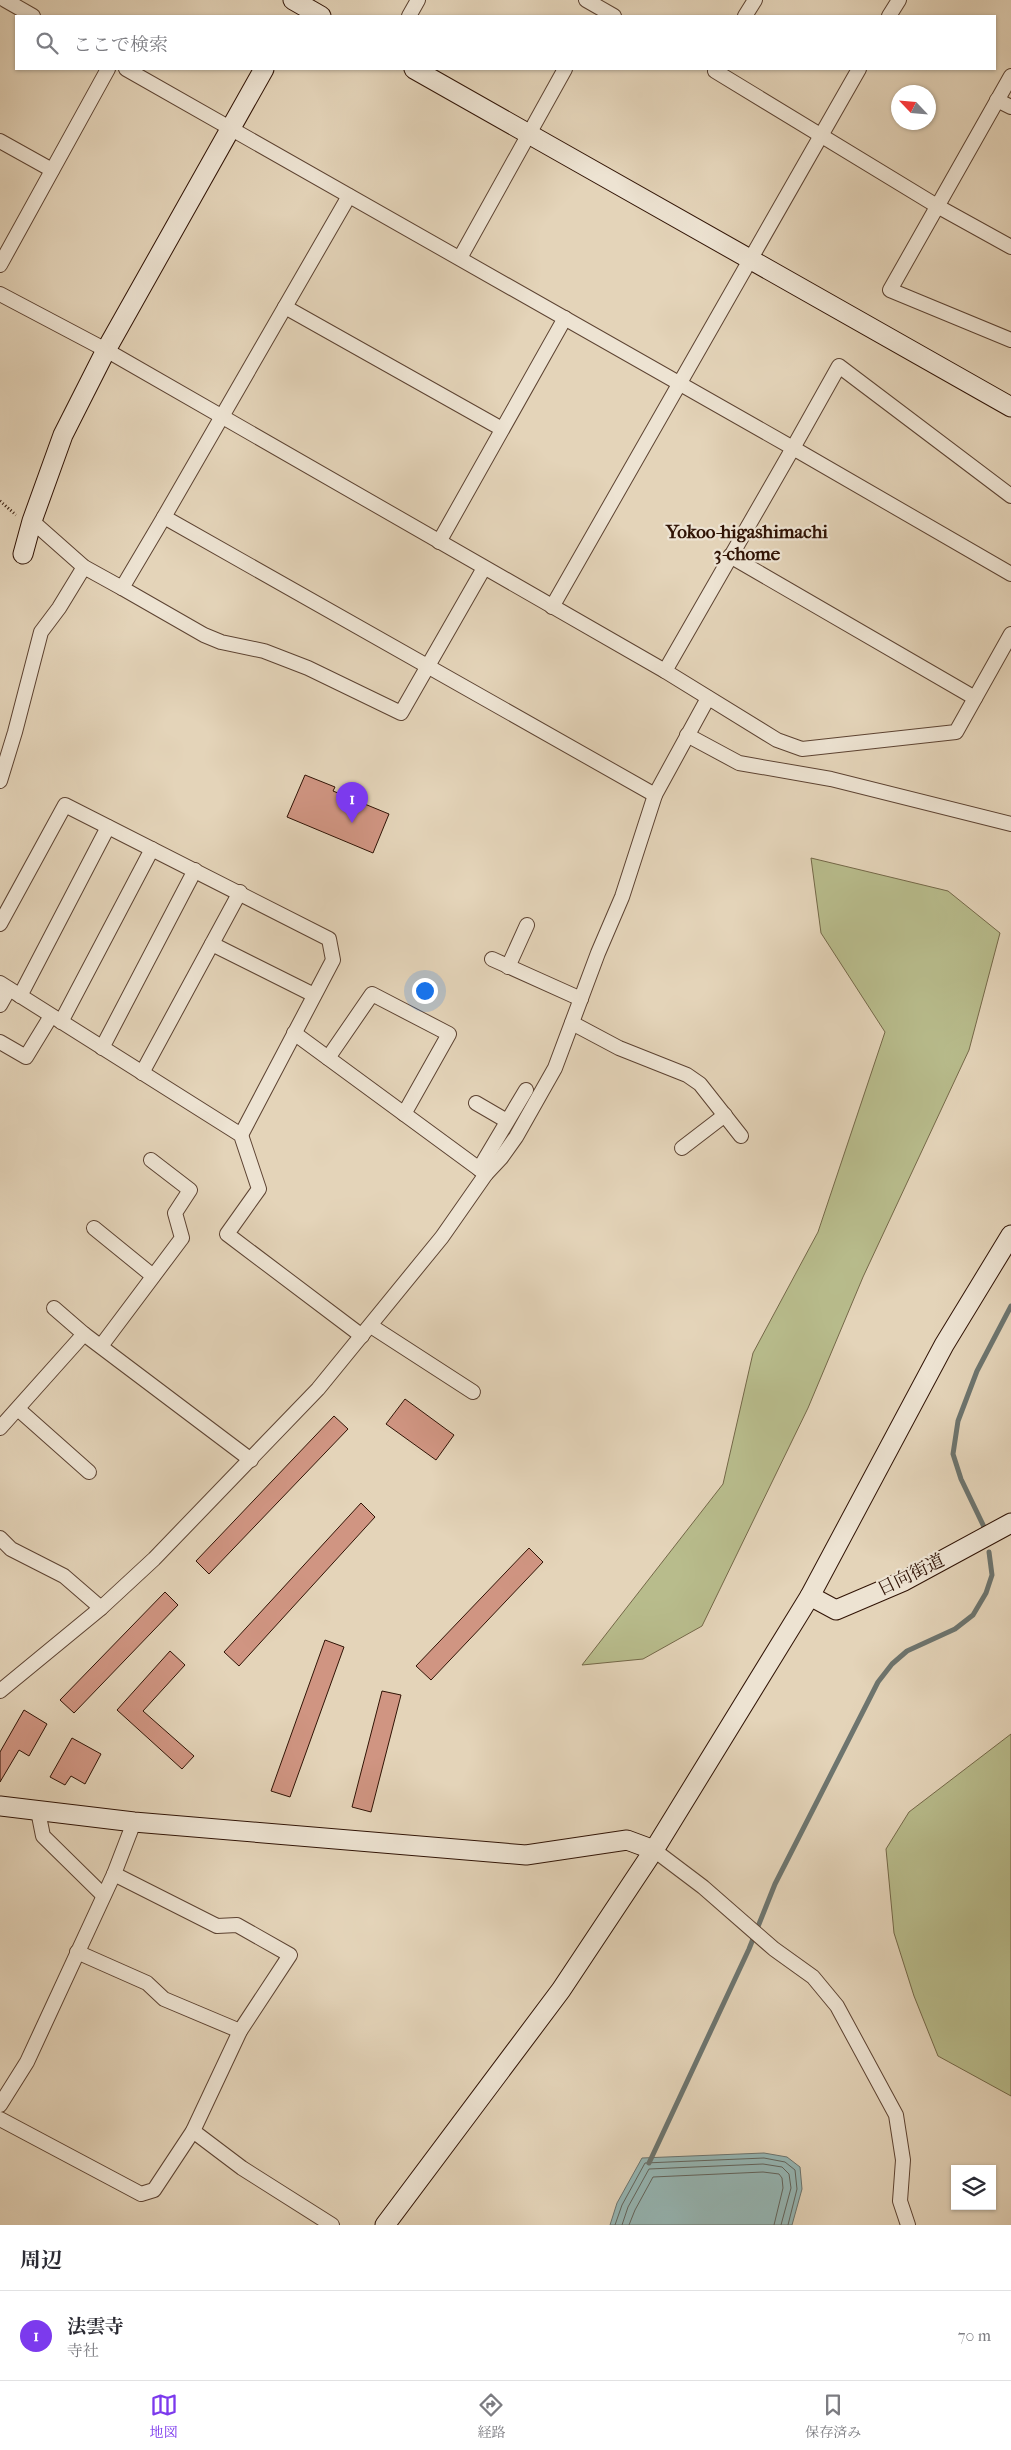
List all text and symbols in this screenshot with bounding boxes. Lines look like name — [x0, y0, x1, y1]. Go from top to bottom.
search box — [15, 15, 996, 70]
icon: search — [33, 29, 61, 57]
text: ここで検索 — [73, 34, 168, 56]
north arrow — [891, 85, 936, 130]
district label: Yokoo-higashimachi 3-chome — [665, 521, 828, 565]
pin: 1 — [336, 782, 368, 823]
your location — [412, 978, 438, 1004]
street label: 日向街道 — [874, 1550, 948, 1600]
map controls — [951, 2165, 996, 2210]
button: layers — [951, 2165, 996, 2210]
text: 周辺 — [20, 2248, 62, 2272]
text: 法雲寺 — [67, 2316, 124, 2338]
text: 1 — [33, 2326, 39, 2345]
text: 70 m — [958, 2326, 991, 2345]
text: 寺社 — [67, 2341, 99, 2360]
tab: 地図 — [150, 2391, 178, 2441]
tab: 経路 — [477, 2391, 505, 2441]
tab: 保存済み — [805, 2391, 861, 2441]

